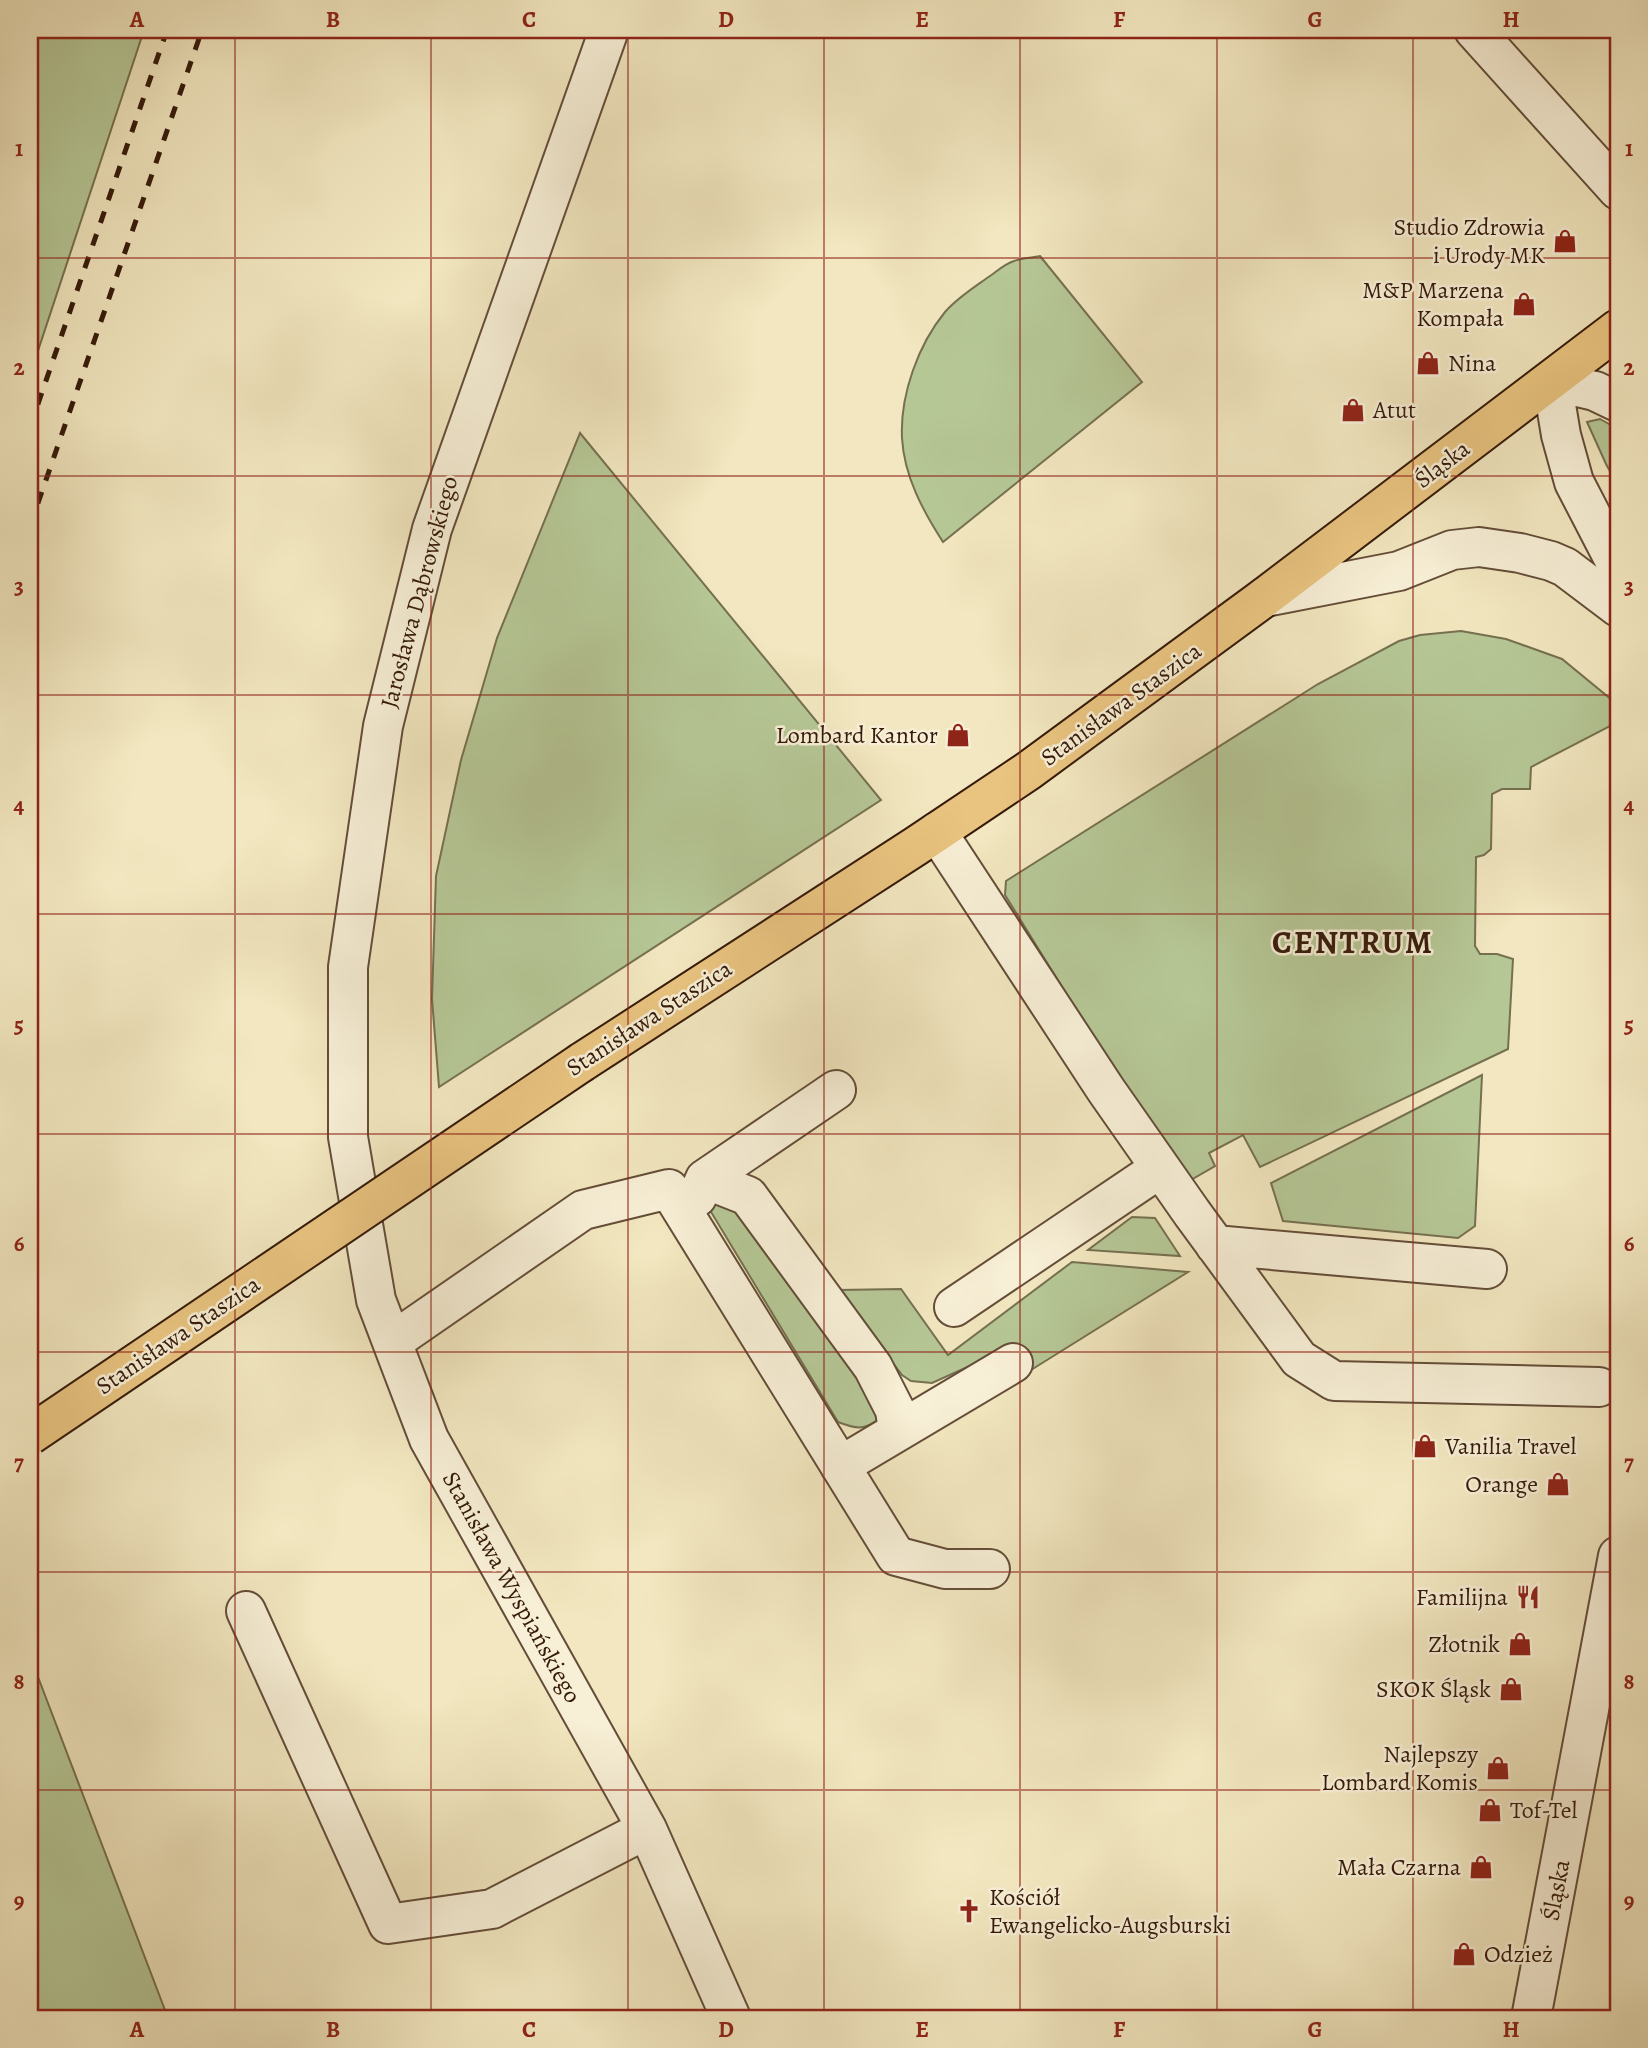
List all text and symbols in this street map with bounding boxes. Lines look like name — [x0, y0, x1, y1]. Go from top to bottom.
text: A — [129, 4, 145, 35]
text: B — [326, 4, 340, 35]
text: C — [522, 4, 536, 35]
text: D — [718, 4, 734, 35]
text: E — [915, 4, 929, 35]
text: F — [1113, 4, 1126, 35]
text: G — [1307, 4, 1323, 35]
text: H — [1502, 4, 1520, 35]
text: 1 — [15, 133, 23, 164]
text: 1 — [1625, 133, 1633, 164]
place label: Studio Zdrowia i Urody MK — [1394, 211, 1546, 271]
shop icon: Studio Zdrowia i Urody MK — [1551, 227, 1579, 255]
place label: M&P Marzena Kompała — [1362, 274, 1505, 334]
shop icon: M&P Marzena Kompała — [1510, 290, 1538, 318]
place label: Nina — [1448, 347, 1497, 379]
shop icon: Nina — [1414, 349, 1442, 377]
text: 2 — [13, 352, 25, 383]
text: 2 — [1623, 352, 1635, 383]
place label: Atut — [1372, 394, 1416, 426]
shop icon: Atut — [1339, 396, 1367, 424]
street label: Śląska — [1408, 432, 1477, 495]
street label: Jarosława Dąbrowskiego — [373, 472, 465, 712]
text: 3 — [14, 571, 24, 602]
text: 3 — [1624, 571, 1634, 602]
street label: Stanisława Staszica — [1034, 634, 1209, 773]
place label: Lombard Kantor — [776, 719, 938, 751]
shop icon: Lombard Kantor — [944, 721, 972, 749]
text: 4 — [14, 790, 25, 821]
text: 4 — [1624, 790, 1635, 821]
district label: CENTRUM — [1272, 920, 1434, 964]
street label: Stanisława Staszica — [560, 952, 739, 1084]
text: 5 — [14, 1009, 24, 1040]
text: 5 — [1624, 1009, 1634, 1040]
text: 6 — [14, 1228, 25, 1259]
text: 6 — [1624, 1228, 1635, 1259]
street label: Stanisława Staszica — [90, 1268, 267, 1402]
place label: Vanilia Travel — [1444, 1430, 1576, 1462]
shop icon: Vanilia Travel — [1411, 1432, 1439, 1460]
text: 7 — [14, 1447, 24, 1478]
text: 7 — [1624, 1447, 1634, 1478]
street label: Stanisława Wyspiańskiego — [435, 1466, 589, 1709]
place label: Orange — [1465, 1468, 1538, 1500]
shop icon: Orange — [1544, 1470, 1572, 1498]
place label: Familijna — [1416, 1581, 1509, 1613]
restaurant icon: Familijna — [1514, 1583, 1542, 1611]
place label: Złotnik — [1428, 1628, 1500, 1660]
shop icon: Złotnik — [1506, 1630, 1534, 1658]
text: 8 — [13, 1666, 25, 1697]
text: 8 — [1623, 1666, 1635, 1697]
place label: SKOK Śląsk — [1376, 1673, 1491, 1705]
shop icon: SKOK Śląsk — [1497, 1675, 1525, 1703]
place label: Najlepszy Lombard Komis — [1321, 1738, 1478, 1798]
shop icon: Najlepszy Lombard Komis — [1484, 1754, 1512, 1782]
place label: Tof-Tel — [1510, 1794, 1577, 1826]
shop icon: Tof-Tel — [1476, 1796, 1504, 1824]
place label: Mała Czarna — [1337, 1851, 1462, 1883]
shop icon: Mała Czarna — [1467, 1853, 1495, 1881]
street label: Śląska — [1534, 1856, 1578, 1923]
place label: Kościół Ewangelicko-Augsburski — [989, 1881, 1231, 1941]
text: 9 — [14, 1885, 24, 1916]
text: 9 — [1624, 1885, 1634, 1916]
church icon: Kościół Ewangelicko-Augsburski — [955, 1897, 983, 1925]
place label: Odzież — [1484, 1938, 1553, 1970]
shop icon: Odzież — [1450, 1940, 1478, 1968]
text: A — [129, 2014, 145, 2045]
text: B — [326, 2014, 340, 2045]
text: C — [522, 2014, 536, 2045]
text: D — [718, 2014, 734, 2045]
text: E — [915, 2014, 929, 2045]
text: F — [1113, 2014, 1126, 2045]
text: G — [1307, 2014, 1323, 2045]
text: H — [1502, 2014, 1520, 2045]

